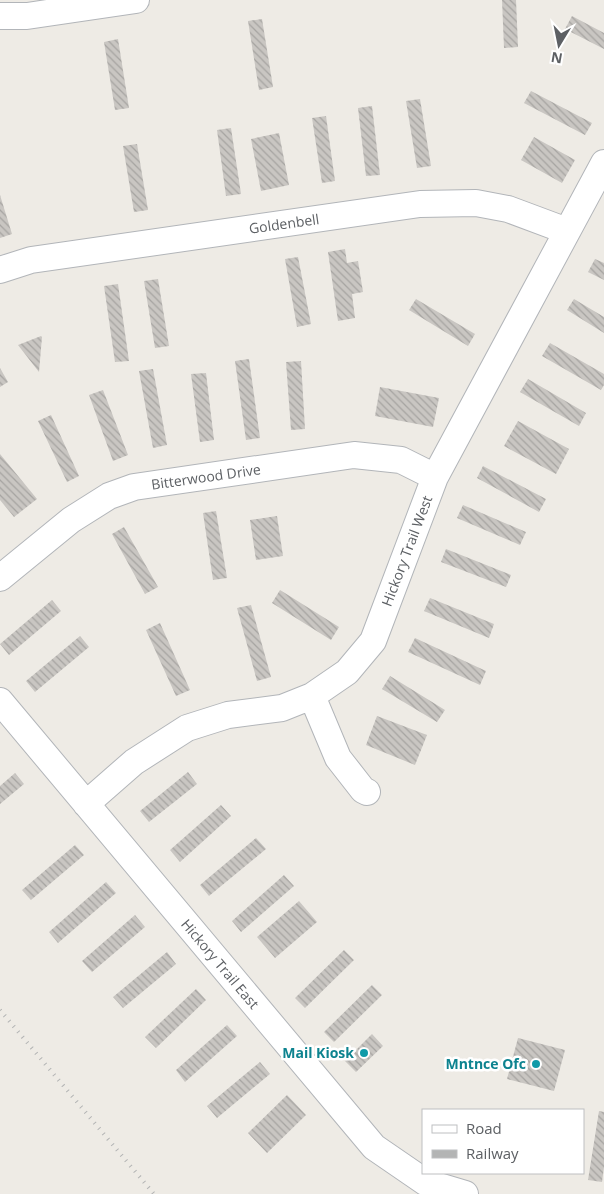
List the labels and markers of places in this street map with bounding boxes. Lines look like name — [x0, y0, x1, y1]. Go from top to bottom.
place label: Mail Kiosk — [282, 1043, 354, 1062]
marker: Mail Kiosk — [358, 1047, 370, 1059]
place label: Mntnce Ofc — [445, 1054, 526, 1073]
marker: Mntnce Ofc — [530, 1058, 542, 1070]

